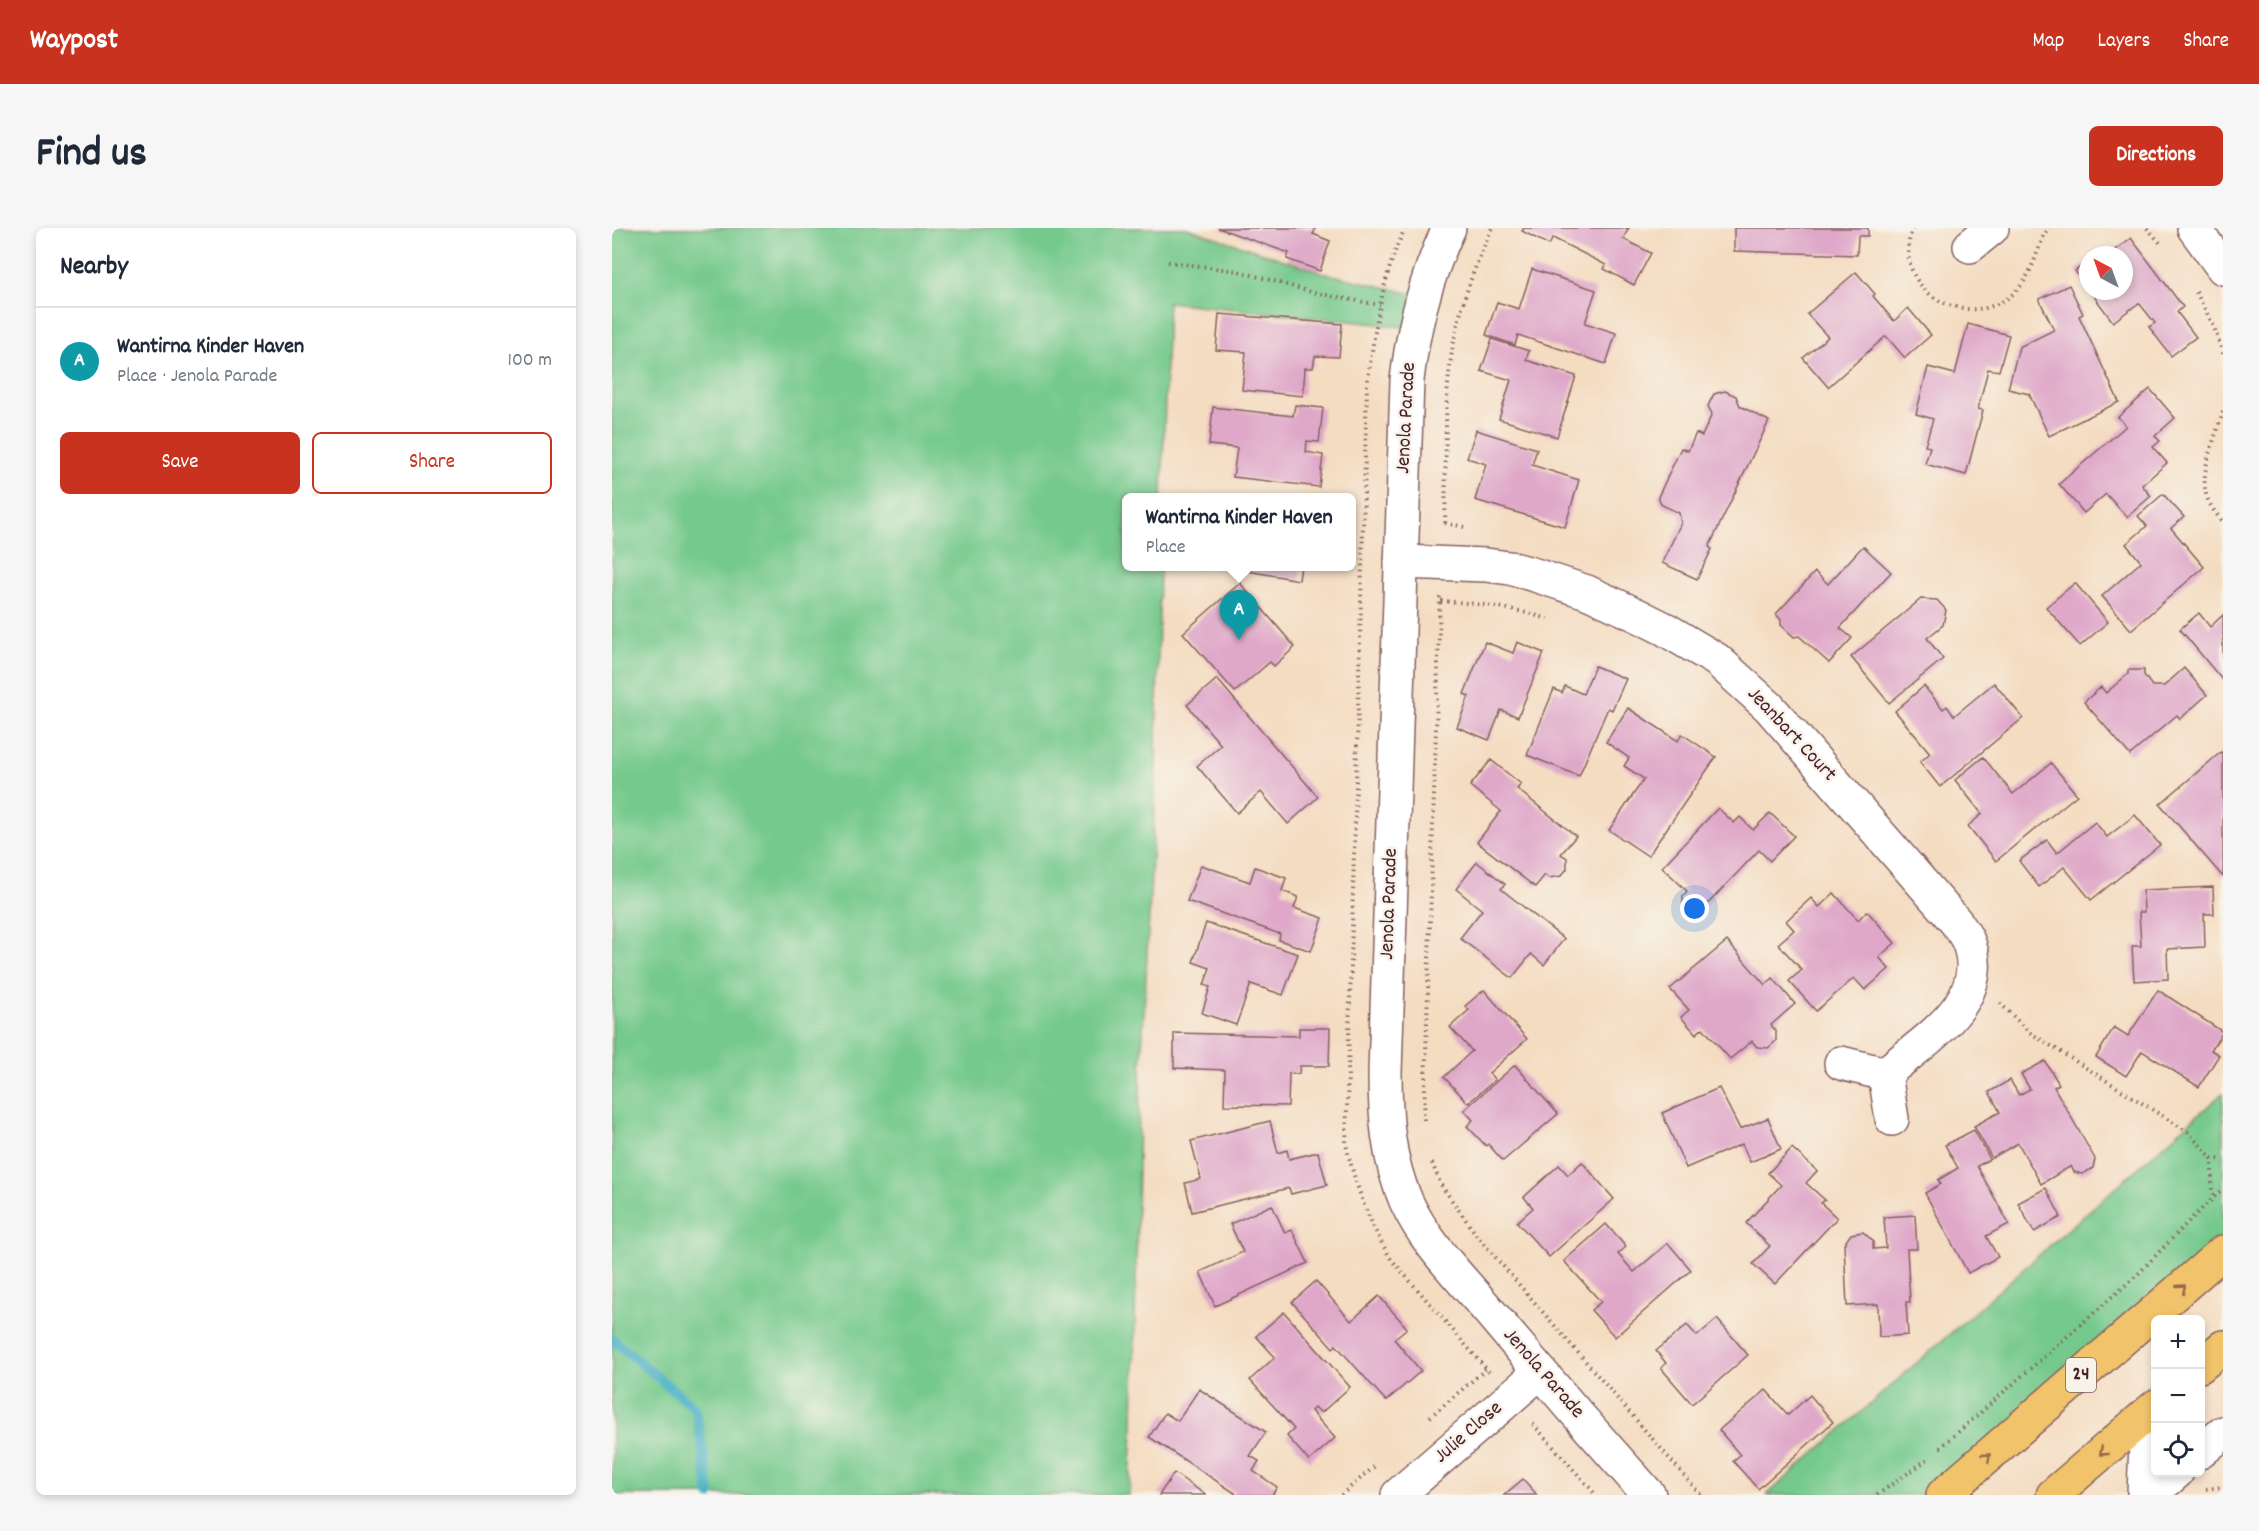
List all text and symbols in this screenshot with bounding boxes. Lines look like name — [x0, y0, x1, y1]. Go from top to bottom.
text: Waypost — [30, 22, 118, 62]
text: Map — [2033, 27, 2064, 57]
text: Layers — [2097, 27, 2150, 57]
text: Share — [2183, 27, 2229, 57]
text: Find us — [36, 126, 147, 186]
button: Directions — [2089, 126, 2223, 186]
north arrow — [2079, 246, 2133, 300]
text: Nearby — [60, 249, 128, 286]
text: Wantirna Kinder Haven — [117, 332, 304, 363]
text: A — [74, 347, 85, 375]
text: 100 m — [508, 347, 552, 375]
street label: Jenola Parade — [1389, 361, 1425, 475]
text: Place · Jenola Parade — [117, 363, 277, 391]
button: Save — [60, 432, 300, 494]
button: Share — [312, 432, 552, 494]
popup — [1122, 493, 1356, 571]
text: Wantirna Kinder Haven — [1145, 503, 1333, 534]
text: Place — [1145, 534, 1186, 562]
pin: A — [1220, 590, 1258, 640]
street label: Jeanbart Court — [1739, 681, 1843, 789]
street label: Jenola Parade — [1373, 848, 1407, 960]
your location — [1680, 894, 1709, 923]
one-way arrow — [2175, 1284, 2186, 1295]
map controls — [2151, 1315, 2205, 1477]
button: + — [2151, 1315, 2205, 1369]
street label: Jenola Parade — [1495, 1322, 1591, 1426]
road number: 24 — [2066, 1358, 2096, 1392]
button: − — [2151, 1369, 2205, 1423]
street label: Julie Close — [1428, 1395, 1510, 1471]
button: locate — [2151, 1423, 2205, 1477]
one-way arrow — [2099, 1445, 2110, 1456]
one-way arrow — [1980, 1453, 1991, 1464]

